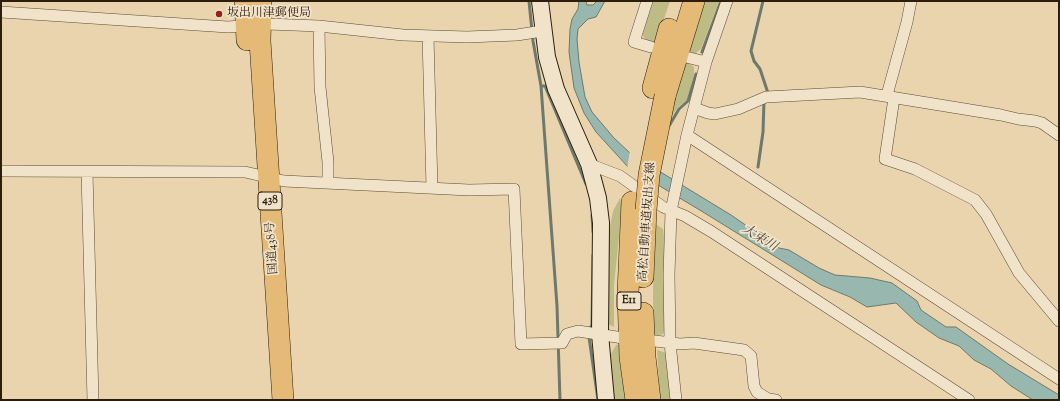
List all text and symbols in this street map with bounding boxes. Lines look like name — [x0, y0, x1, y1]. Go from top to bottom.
place label: 坂出川津郵便局 — [227, 7, 311, 21]
marker: 坂出川津郵便局 — [214, 9, 224, 19]
street label: 高松自動車道坂出支線 — [637, 162, 659, 282]
road number: 438 — [258, 192, 282, 210]
street label: 国道438号 — [264, 221, 282, 275]
water label: 大束川 — [738, 222, 780, 256]
road number: E11 — [617, 292, 641, 310]

